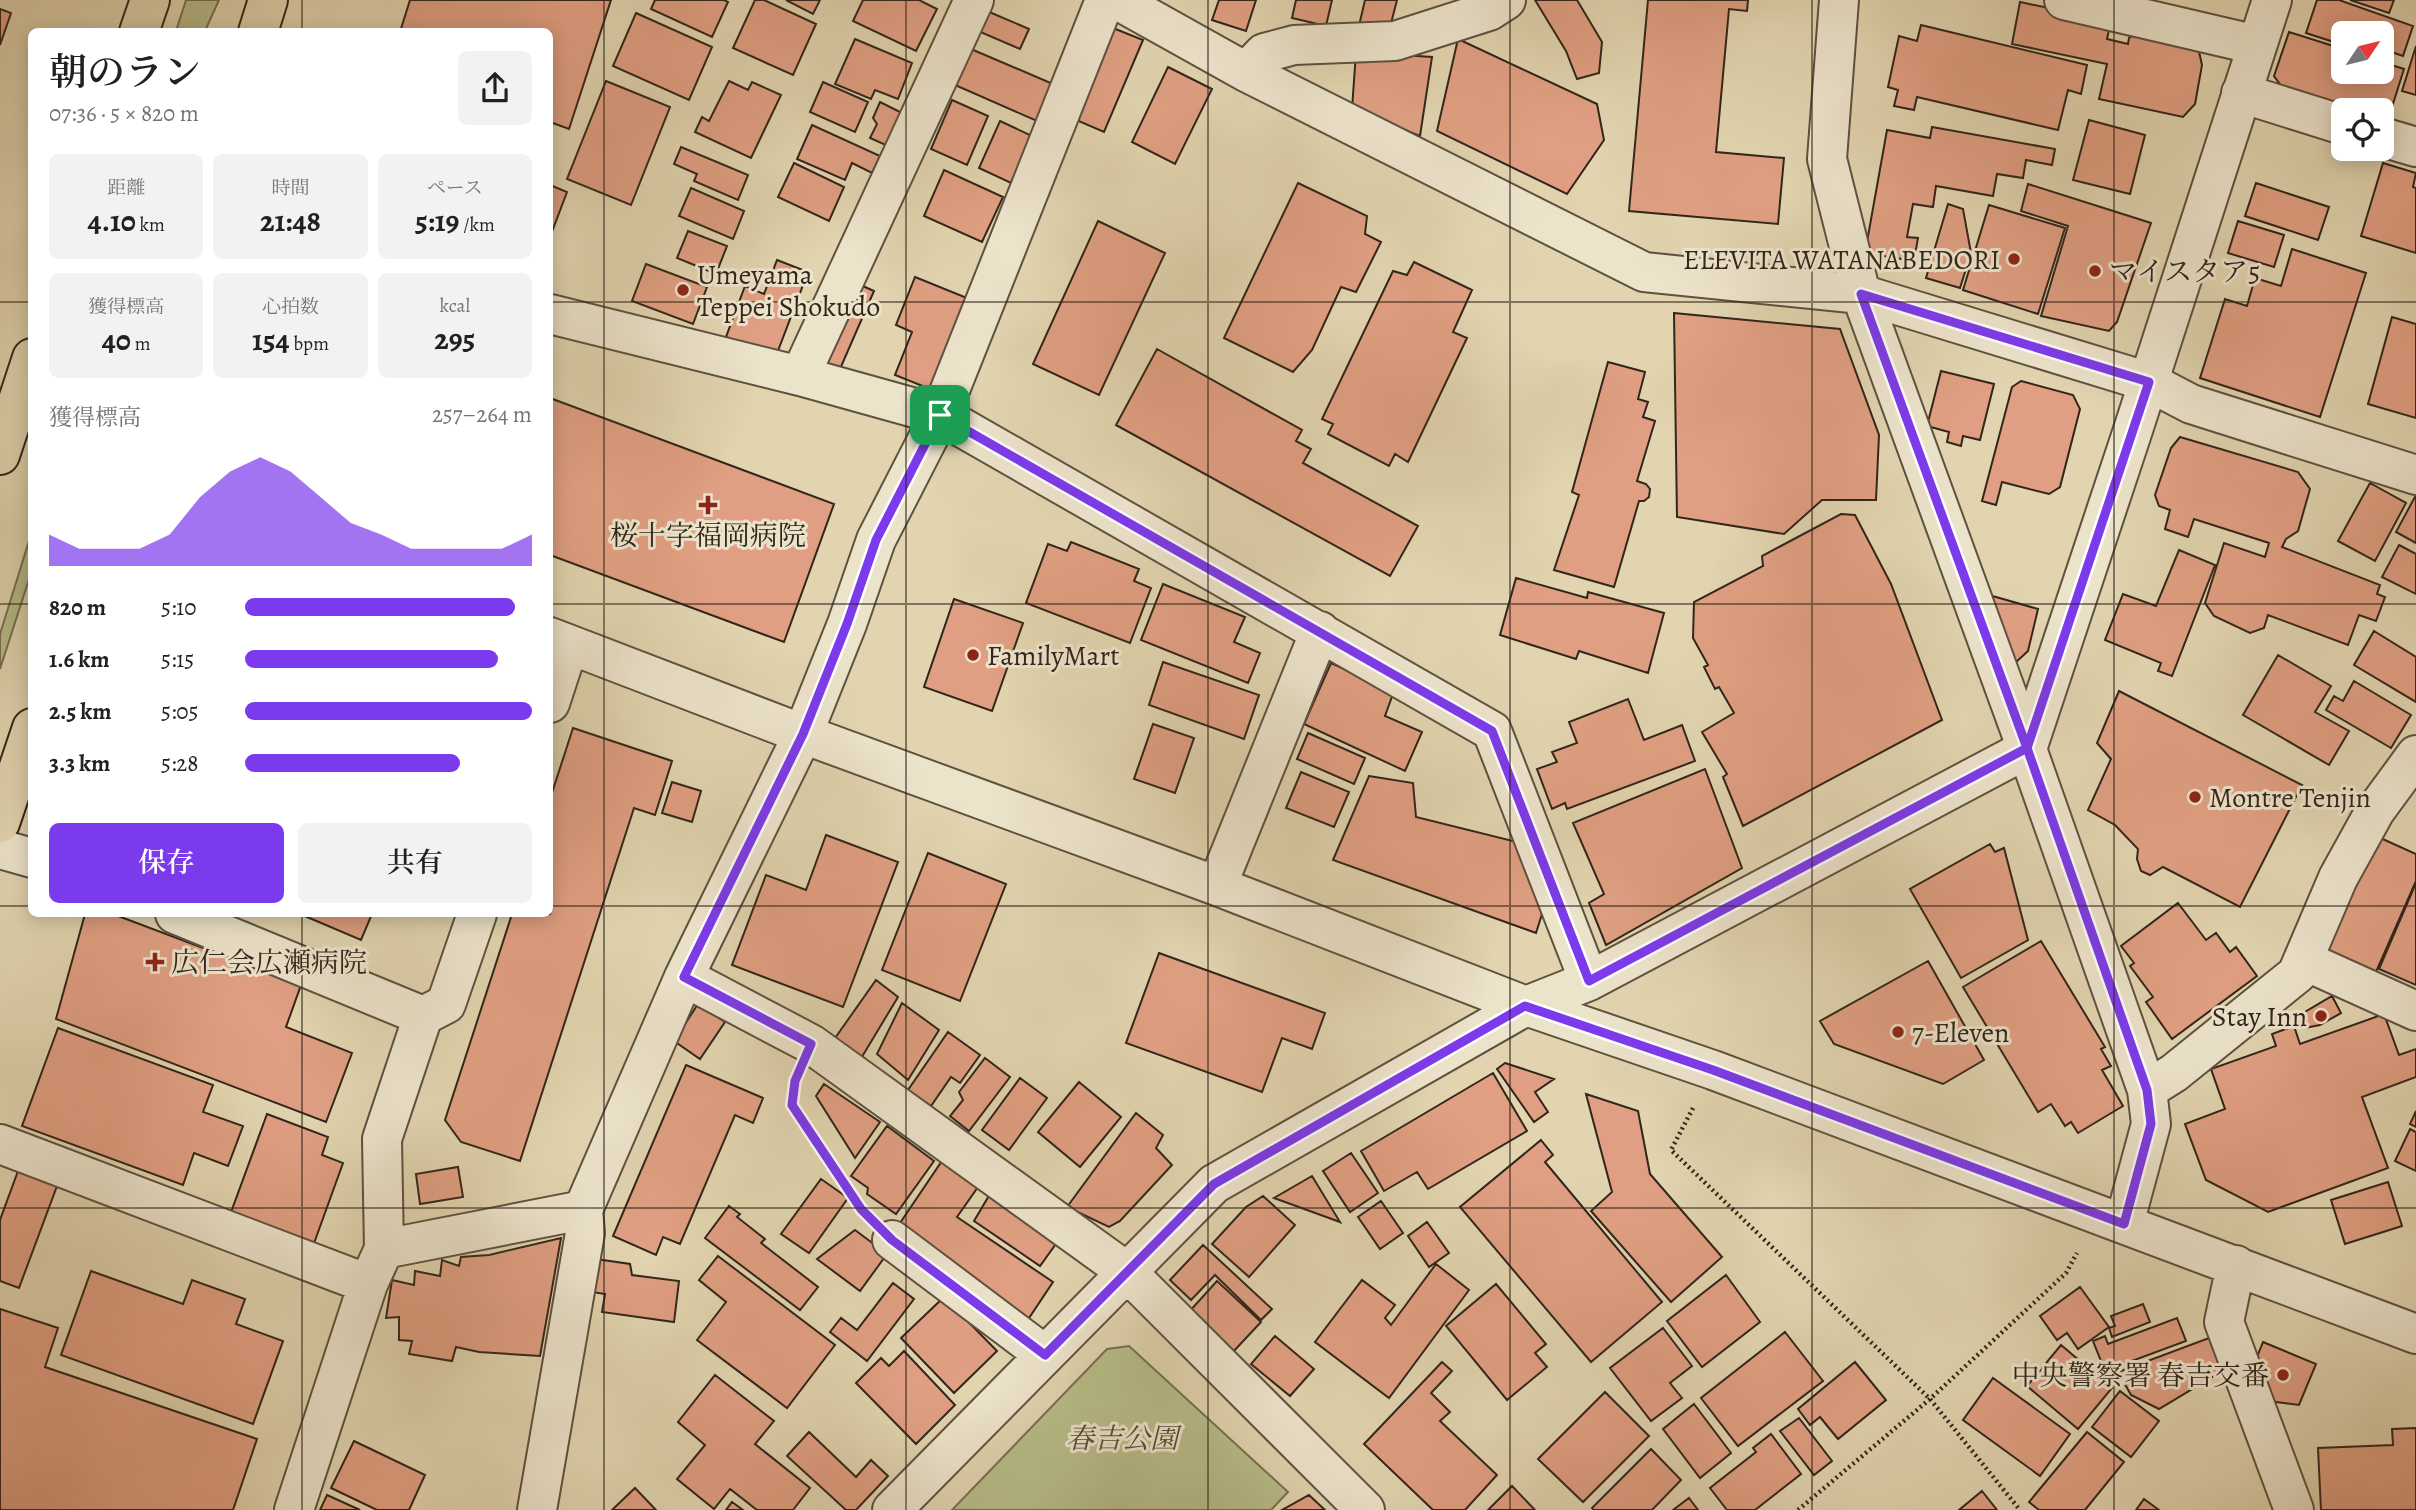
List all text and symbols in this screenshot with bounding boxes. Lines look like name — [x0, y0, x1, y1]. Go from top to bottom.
north arrow — [2331, 21, 2394, 84]
map controls — [2331, 21, 2394, 161]
text: 朝のラン — [49, 46, 201, 98]
button: share — [458, 51, 532, 125]
text: 07:36 · 5 × 820 m — [49, 98, 199, 129]
button: locate — [2331, 98, 2394, 161]
text: 距離 — [107, 175, 145, 201]
text: 時間 — [271, 175, 310, 201]
text: ペース — [427, 175, 483, 201]
text: 4.10 — [88, 201, 136, 241]
text: 21:48 — [260, 201, 321, 241]
text: 5:19 — [415, 201, 459, 241]
text: km — [136, 212, 165, 238]
text: /km — [459, 212, 495, 238]
place label: ELEVITA WATANABEDORI — [1683, 241, 2000, 279]
marker: ELEVITA WATANABEDORI — [2006, 251, 2022, 267]
place label: マイスタア5 — [2109, 253, 2260, 291]
place label: Umeyama Teppei Shokudo — [697, 256, 880, 326]
marker: マイスタア5 — [2087, 263, 2103, 279]
marker: Umeyama Teppei Shokudo — [675, 282, 691, 298]
text: kcal — [440, 293, 470, 319]
text: 獲得標高 — [88, 294, 164, 320]
text: 心拍数 — [262, 294, 319, 320]
text: 295 — [434, 319, 475, 359]
text: 40 — [102, 320, 131, 360]
text: 154 — [252, 320, 290, 360]
text: m — [131, 331, 151, 357]
text: bpm — [290, 331, 329, 357]
pin — [910, 385, 970, 445]
icon: arrive — [921, 396, 959, 434]
text: 257–264 m — [432, 399, 532, 430]
text: 獲得標高 — [49, 402, 141, 433]
marker: 桜十字福岡病院 — [698, 495, 718, 515]
place label: 桜十字福岡病院 — [610, 517, 806, 555]
text: 820 m — [49, 592, 106, 623]
text: 5:10 — [161, 592, 197, 623]
place label: FamilyMart — [987, 637, 1120, 675]
text: 1.6 km — [49, 644, 109, 675]
text: 5:15 — [161, 644, 194, 675]
marker: FamilyMart — [965, 647, 981, 663]
text: 2.5 km — [49, 696, 111, 727]
text: 5:05 — [161, 696, 199, 727]
text: 3.3 km — [49, 748, 110, 779]
text: 5:28 — [161, 748, 198, 779]
place label: Montre Tenjin — [2209, 779, 2371, 817]
marker: Montre Tenjin — [2187, 789, 2203, 805]
button: 保存 — [49, 823, 284, 903]
button: 共有 — [298, 823, 532, 903]
place label: 広仁会広瀬病院 — [171, 944, 367, 982]
marker: 広仁会広瀬病院 — [145, 952, 165, 972]
place label: Stay Inn — [2212, 998, 2307, 1036]
marker: Stay Inn — [2313, 1008, 2329, 1024]
place label: 7-Eleven — [1912, 1014, 2009, 1052]
marker: 7-Eleven — [1890, 1024, 1906, 1040]
place label: 中央警察署 春吉交番 — [2011, 1357, 2269, 1395]
marker: 中央警察署 春吉交番 — [2275, 1367, 2291, 1383]
park label: 春吉公園 — [1066, 1420, 1182, 1458]

